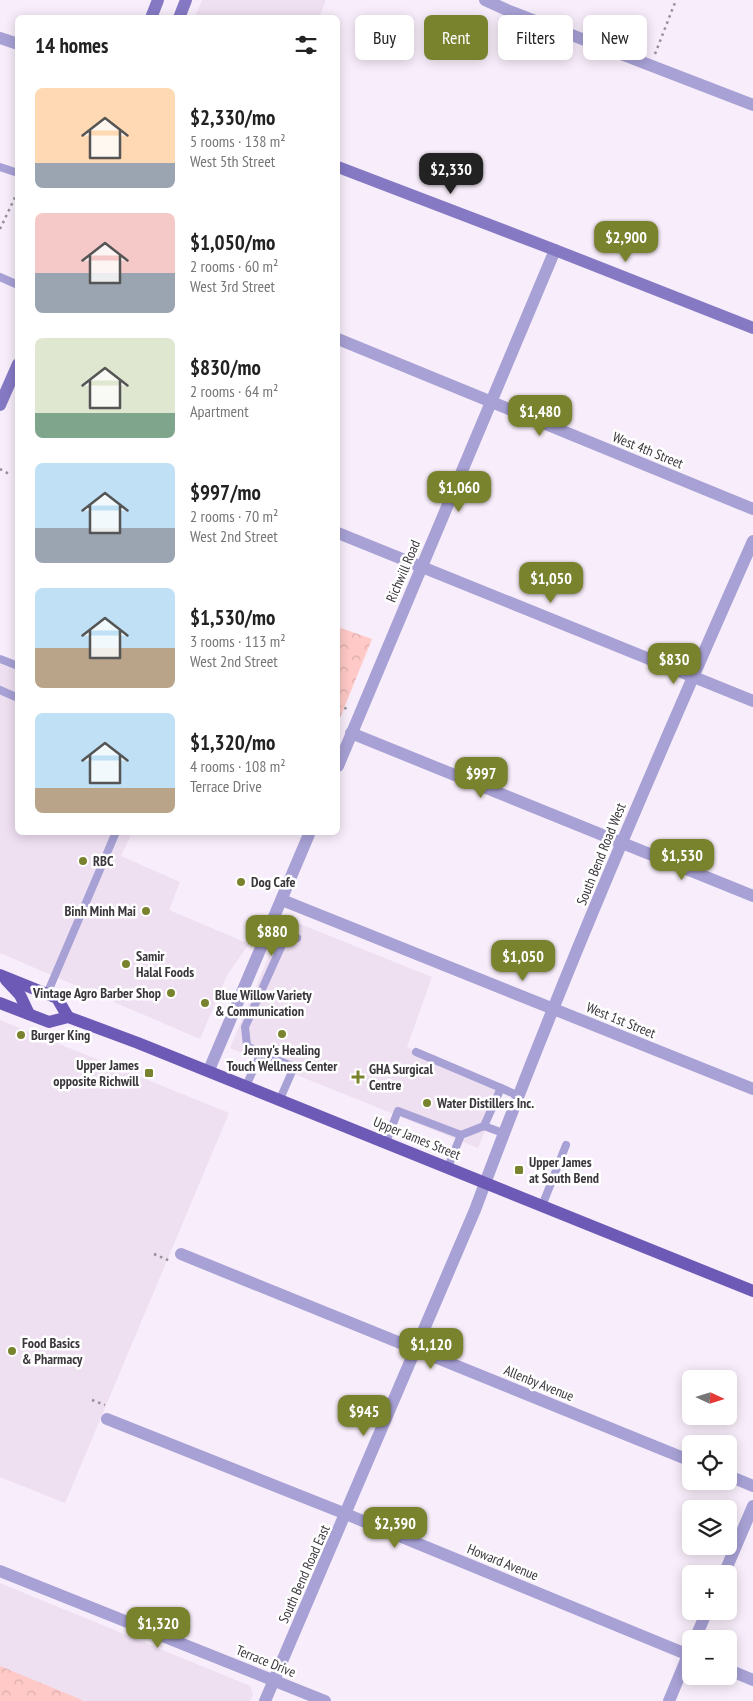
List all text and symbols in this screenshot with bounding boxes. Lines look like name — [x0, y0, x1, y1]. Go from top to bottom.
chip: Buy — [355, 15, 414, 60]
chip: Rent — [424, 15, 488, 60]
chip: Filters — [498, 15, 573, 60]
chip: New — [583, 15, 647, 60]
icon: filters — [292, 31, 320, 59]
text: 14 homes — [35, 32, 108, 59]
text: $2,330/mo — [190, 104, 275, 131]
icon: home — [75, 108, 135, 168]
text: 5 rooms · 138 m² — [190, 131, 286, 151]
text: West 5th Street — [190, 151, 275, 171]
pin: $2,330 — [410, 152, 492, 195]
text: $2,330 — [430, 159, 472, 179]
pin: $2,900 — [585, 220, 667, 263]
text: $2,900 — [605, 227, 647, 247]
text: $1,050/mo — [190, 229, 275, 256]
icon: home — [75, 233, 135, 293]
text: 2 rooms · 60 m² — [190, 256, 278, 276]
text: West 3rd Street — [190, 276, 275, 296]
text: $830/mo — [190, 354, 261, 381]
icon: home — [75, 358, 135, 418]
text: 2 rooms · 64 m² — [190, 381, 278, 401]
pin: $1,480 — [499, 394, 581, 437]
text: Apartment — [190, 401, 249, 421]
text: $1,480 — [519, 401, 561, 421]
street label: West 4th Street — [610, 428, 686, 472]
pin: $1,060 — [418, 470, 500, 513]
text: $1,060 — [438, 477, 480, 497]
text: $997/mo — [190, 479, 261, 506]
icon: home — [75, 483, 135, 543]
text: 2 rooms · 70 m² — [190, 506, 278, 526]
text: West 2nd Street — [190, 526, 278, 546]
street label: Richwill Road — [382, 537, 424, 605]
pin: $1,050 — [510, 562, 592, 604]
text: $1,050 — [530, 568, 572, 588]
text: $1,530/mo — [190, 604, 275, 631]
icon: home — [75, 608, 135, 668]
text: 3 rooms · 113 m² — [190, 631, 286, 651]
pin: $830 — [644, 642, 704, 685]
text: $830 — [659, 649, 689, 669]
text: West 2nd Street — [190, 651, 278, 671]
text: $1,320/mo — [190, 729, 275, 756]
icon: home — [75, 733, 135, 793]
text: 4 rooms · 108 m² — [190, 756, 286, 776]
pin: $997 — [451, 756, 511, 799]
text: $997 — [466, 763, 496, 783]
text: Terrace Drive — [190, 776, 262, 796]
street label: South Bend Road West — [572, 800, 630, 908]
pin: $1,530 — [641, 838, 723, 881]
text: $1,530 — [661, 845, 703, 865]
place label: RBC — [93, 852, 114, 870]
marker: RBC — [77, 855, 89, 867]
place label: Dog Cafe — [251, 873, 295, 891]
marker: Dog Cafe — [235, 876, 247, 888]
place label: Binh Minh Mai — [64, 902, 136, 920]
marker: Binh Minh Mai — [140, 905, 152, 917]
pin: $880 — [242, 914, 302, 957]
text: $880 — [257, 921, 287, 941]
pin: $1,050 — [482, 940, 564, 982]
text: $1,050 — [502, 946, 544, 966]
place label: Samir Halal Foods — [136, 947, 194, 981]
marker: Samir Halal Foods — [120, 958, 132, 970]
place label: Vintage Agro Barber Shop — [32, 984, 161, 1002]
place label: Blue Willow Variety & Communication — [215, 986, 312, 1020]
marker: Vintage Agro Barber Shop — [165, 987, 177, 999]
marker: Blue Willow Variety & Communication — [199, 997, 211, 1009]
street label: West 1st Street — [584, 998, 658, 1042]
place label: Burger King — [31, 1026, 90, 1044]
marker: Jenny's Healing Touch Wellness Center — [276, 1028, 288, 1040]
marker: Burger King — [15, 1029, 27, 1041]
place label: Jenny's Healing Touch Wellness Center — [227, 1041, 338, 1075]
place label: Upper James opposite Richwill — [53, 1056, 140, 1090]
place label: GHA Surgical Centre — [369, 1060, 433, 1094]
marker: Upper James opposite Richwill — [143, 1067, 155, 1079]
marker: GHA Surgical Centre — [351, 1070, 365, 1084]
place label: Water Distillers Inc. — [436, 1094, 534, 1112]
marker: Water Distillers Inc. — [421, 1097, 433, 1109]
street label: Upper James Street — [371, 1112, 463, 1164]
place label: Upper James at South Bend — [529, 1153, 599, 1187]
marker: Upper James at South Bend — [513, 1164, 525, 1176]
pin: $1,120 — [390, 1328, 472, 1370]
place label: Food Basics & Pharmacy — [22, 1334, 83, 1368]
text: $1,120 — [410, 1334, 452, 1354]
marker: Food Basics & Pharmacy — [6, 1345, 18, 1357]
street label: Allenby Avenue — [501, 1361, 577, 1405]
north arrow — [682, 1370, 738, 1425]
map controls — [682, 1370, 737, 1685]
pin: $945 — [334, 1394, 394, 1437]
text: $945 — [349, 1401, 379, 1421]
button: locate — [682, 1435, 737, 1490]
button: layers — [682, 1500, 737, 1555]
pin: $2,390 — [354, 1506, 436, 1549]
text: $2,390 — [374, 1513, 416, 1533]
street label: South Bend Road East — [274, 1522, 334, 1626]
street label: Howard Avenue — [465, 1540, 541, 1585]
button: + — [682, 1565, 737, 1620]
pin: $1,320 — [117, 1606, 199, 1649]
text: $1,320 — [137, 1613, 179, 1633]
button: − — [682, 1630, 737, 1685]
street label: Terrace Drive — [234, 1641, 299, 1681]

